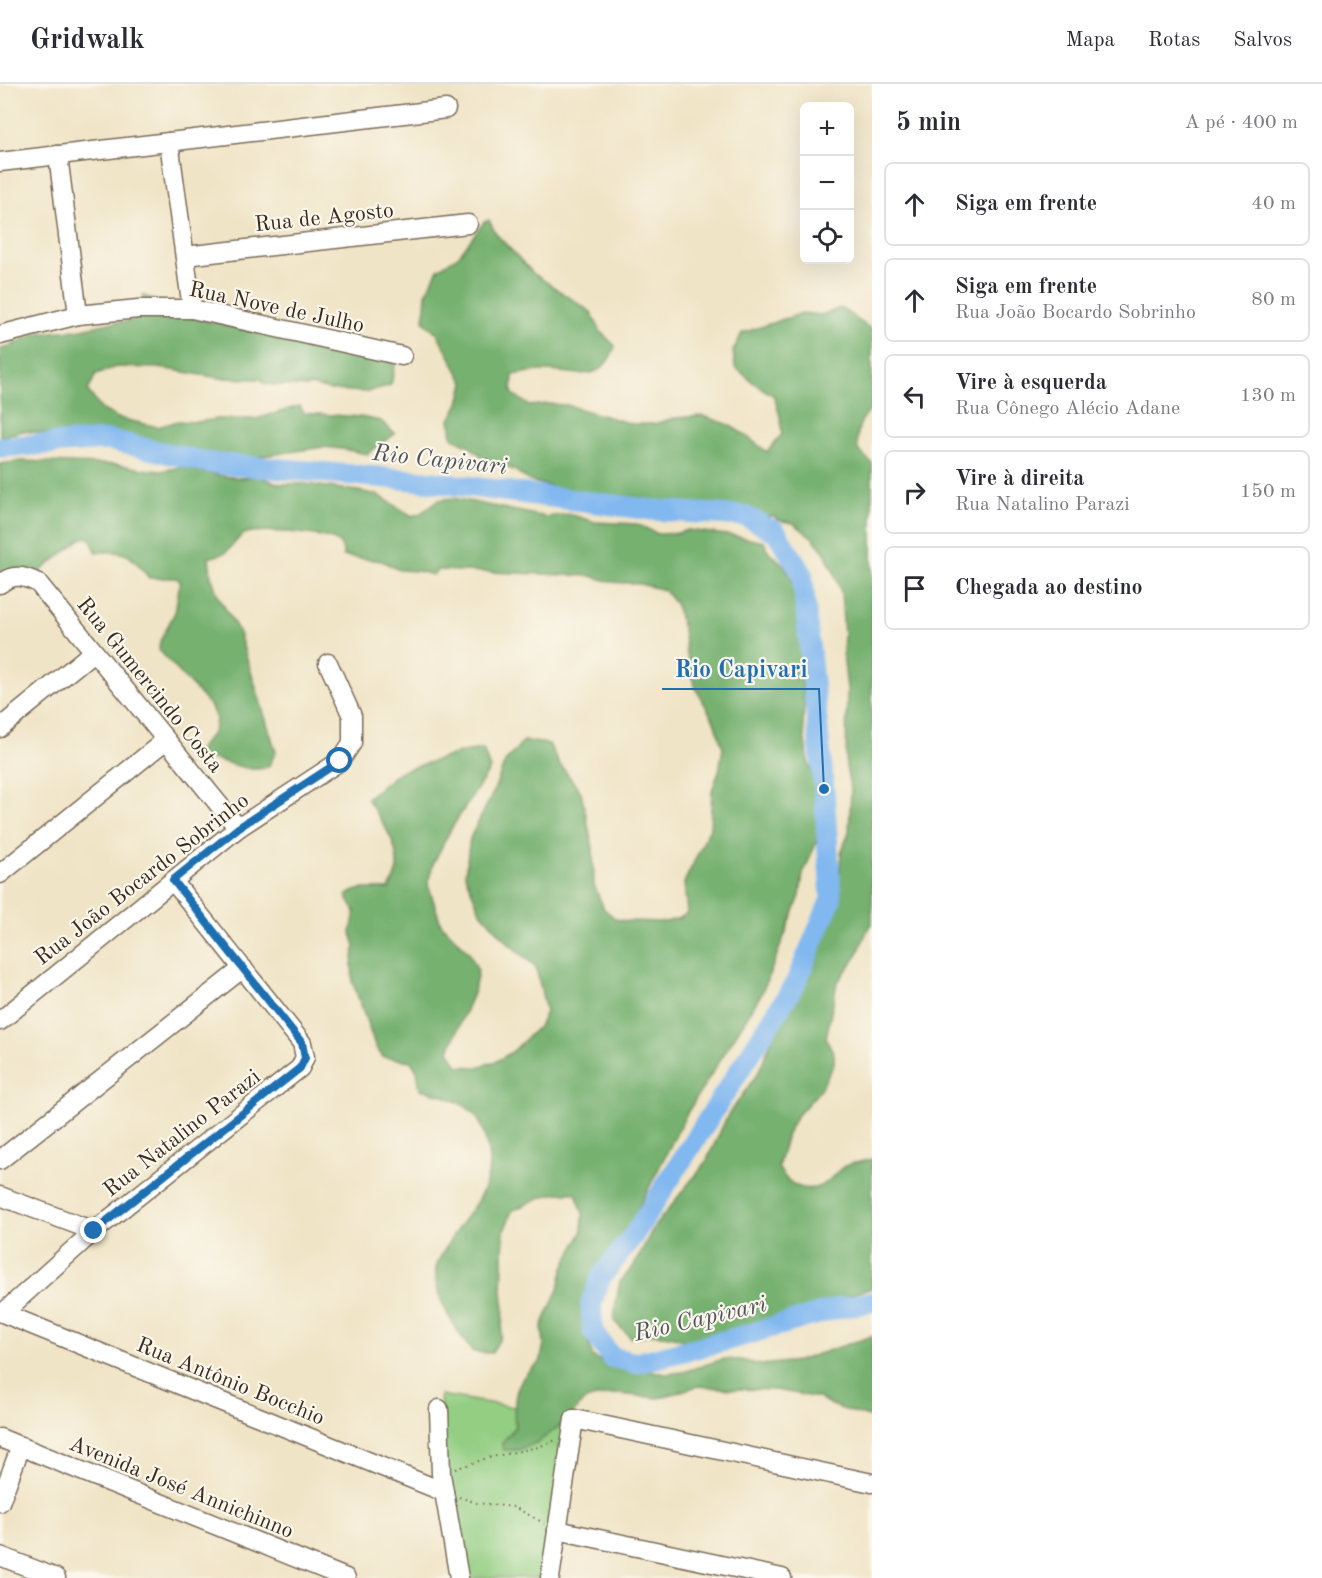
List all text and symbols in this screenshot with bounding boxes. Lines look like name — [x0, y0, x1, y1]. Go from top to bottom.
text: Gridwalk — [30, 27, 145, 55]
text: Mapa — [1066, 30, 1115, 51]
text: Rotas — [1148, 30, 1200, 51]
text: Salvos — [1233, 30, 1292, 51]
map controls — [800, 102, 854, 264]
button: + — [800, 102, 854, 156]
text: 5 min — [896, 110, 961, 136]
text: A pé · 400 m — [1184, 113, 1298, 133]
button: − — [800, 156, 854, 210]
icon: ahead — [898, 188, 931, 221]
text: Siga em frente — [955, 193, 1097, 215]
text: 40 m — [1251, 194, 1296, 214]
street label: Rua de Agosto — [253, 200, 395, 236]
button: locate — [800, 210, 854, 264]
text: Siga em frente — [955, 276, 1097, 298]
street label: Rua Nove de Julho — [187, 279, 366, 337]
icon: ahead — [898, 284, 931, 317]
text: 80 m — [1251, 290, 1296, 310]
text: Rua João Bocardo Sobrinho — [955, 303, 1196, 323]
text: Vire à esquerda — [955, 372, 1107, 394]
icon: left — [898, 380, 931, 413]
text: 130 m — [1240, 386, 1296, 406]
text: Rua Cônego Alécio Adane — [955, 399, 1180, 419]
water label: Rio Capivari — [370, 442, 508, 480]
text: Vire à direita — [955, 468, 1085, 490]
icon: right — [898, 476, 931, 509]
text: 150 m — [1240, 482, 1296, 502]
text: Rua Natalino Parazi — [955, 495, 1130, 515]
icon: arrive — [898, 572, 931, 605]
text: Chegada ao destino — [955, 577, 1143, 599]
street label: Rua Gumercindo Costa — [72, 593, 227, 777]
callout: Rio Capivari — [662, 647, 819, 689]
text: Rio Capivari — [674, 659, 808, 683]
route start — [326, 747, 352, 773]
street label: Rua João Bocardo Sobrinho — [31, 789, 253, 970]
street label: Rua Natalino Parazi — [100, 1066, 265, 1201]
route end — [80, 1217, 106, 1243]
water label: Rio Capivari — [631, 1293, 769, 1347]
street label: Rua Antônio Bocchio — [133, 1334, 327, 1430]
street label: Avenida José Annichinno — [66, 1433, 297, 1543]

